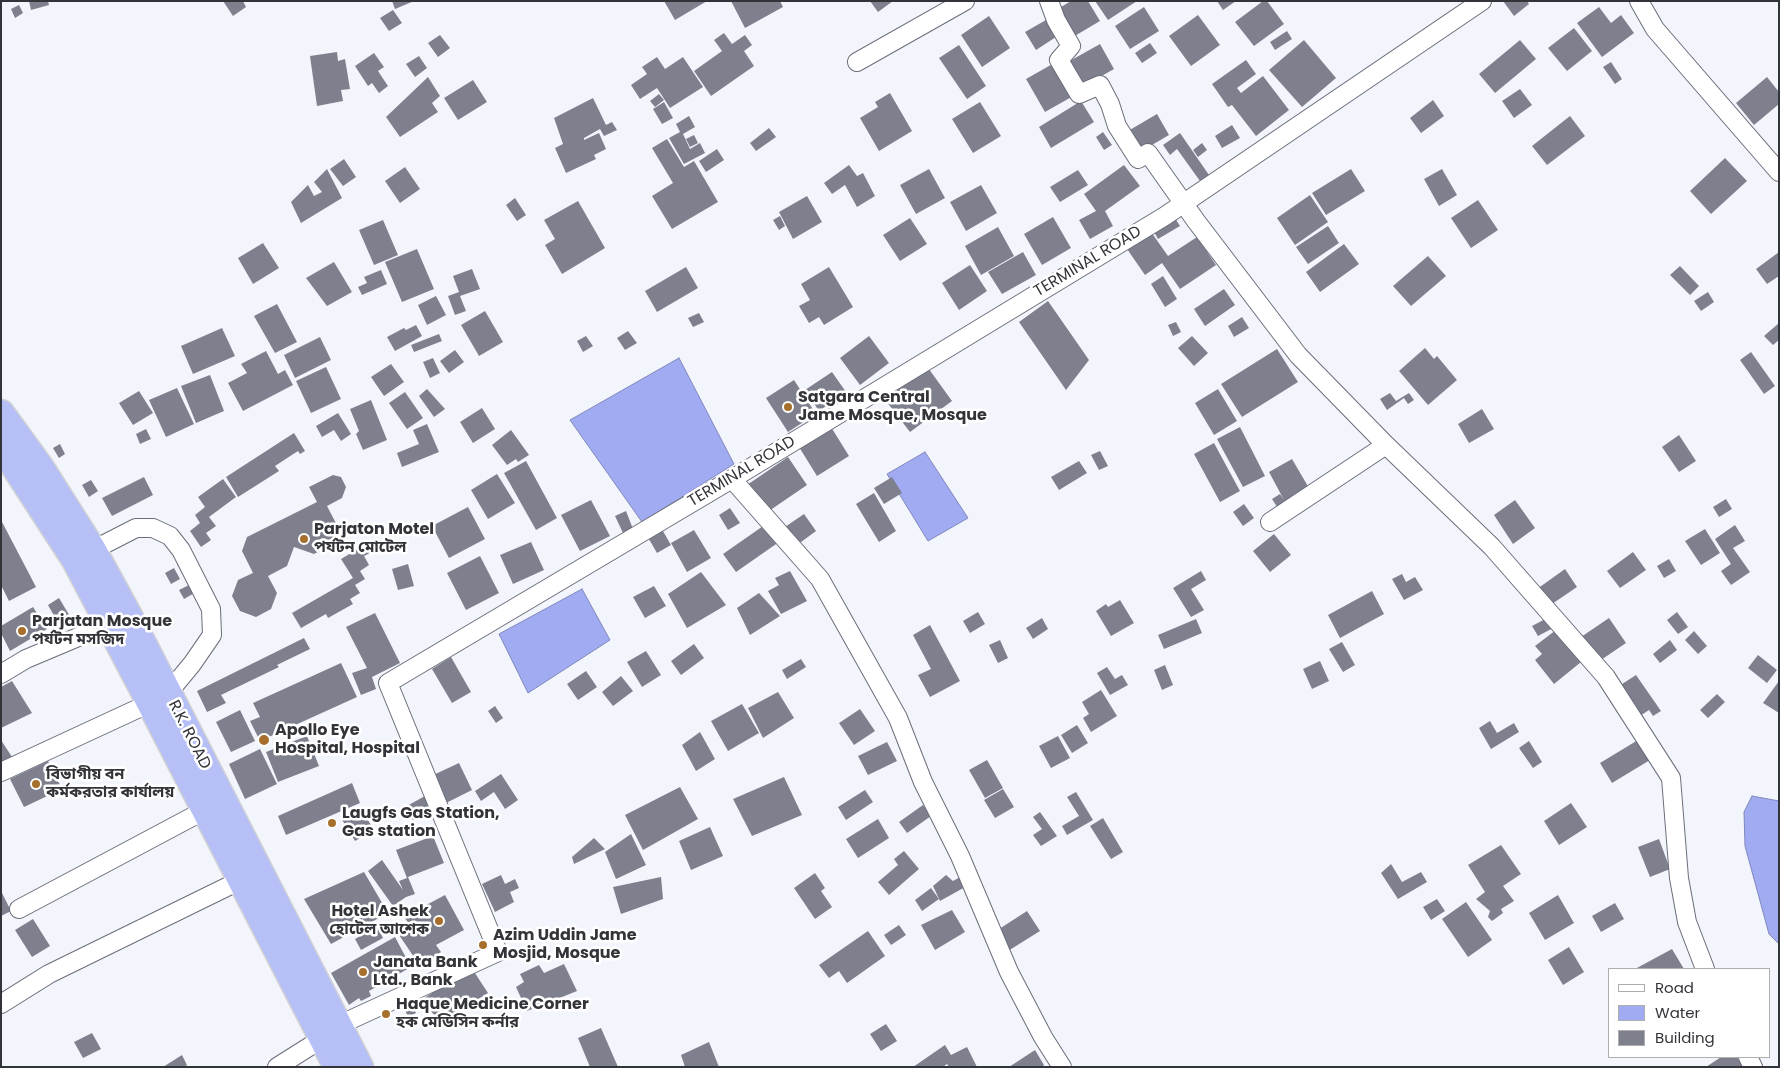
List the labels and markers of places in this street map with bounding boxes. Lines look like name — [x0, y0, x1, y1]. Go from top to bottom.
place label: Satgara Central Jame Mosque, Mosque — [798, 388, 987, 426]
marker: Satgara Central Jame Mosque, Mosque — [782, 401, 794, 413]
place label: Parjaton Motel পর্যটন মোটেল — [314, 520, 434, 558]
marker: Parjaton Motel পর্যটন মোটেল — [298, 533, 310, 545]
place label: Parjatan Mosque পর্যটন মসজিদ — [32, 612, 172, 650]
marker: Parjatan Mosque পর্যটন মসজিদ — [16, 625, 28, 637]
place label: Apollo Eye Hospital, Hospital — [275, 721, 420, 759]
marker: Apollo Eye Hospital, Hospital — [257, 733, 271, 747]
place label: বিভাগীয় বন কর্মকরতার কার্যালয় — [46, 765, 174, 803]
marker: বিভাগীয় বন কর্মকরতার কার্যালয় — [30, 778, 42, 790]
place label: Laugfs Gas Station, Gas station — [342, 804, 500, 842]
marker: Laugfs Gas Station, Gas station — [326, 817, 338, 829]
place label: Hotel Ashek হোটেল আশেক — [329, 902, 429, 940]
marker: Hotel Ashek হোটেল আশেক — [433, 915, 445, 927]
place label: Azim Uddin Jame Mosjid, Mosque — [493, 926, 637, 964]
marker: Azim Uddin Jame Mosjid, Mosque — [477, 939, 489, 951]
place label: Janata Bank Ltd., Bank — [373, 953, 478, 991]
marker: Janata Bank Ltd., Bank — [357, 966, 369, 978]
place label: Haque Medicine Corner হক মেডিসিন কর্নার — [396, 995, 589, 1033]
marker: Haque Medicine Corner হক মেডিসিন কর্নার — [380, 1008, 392, 1020]

